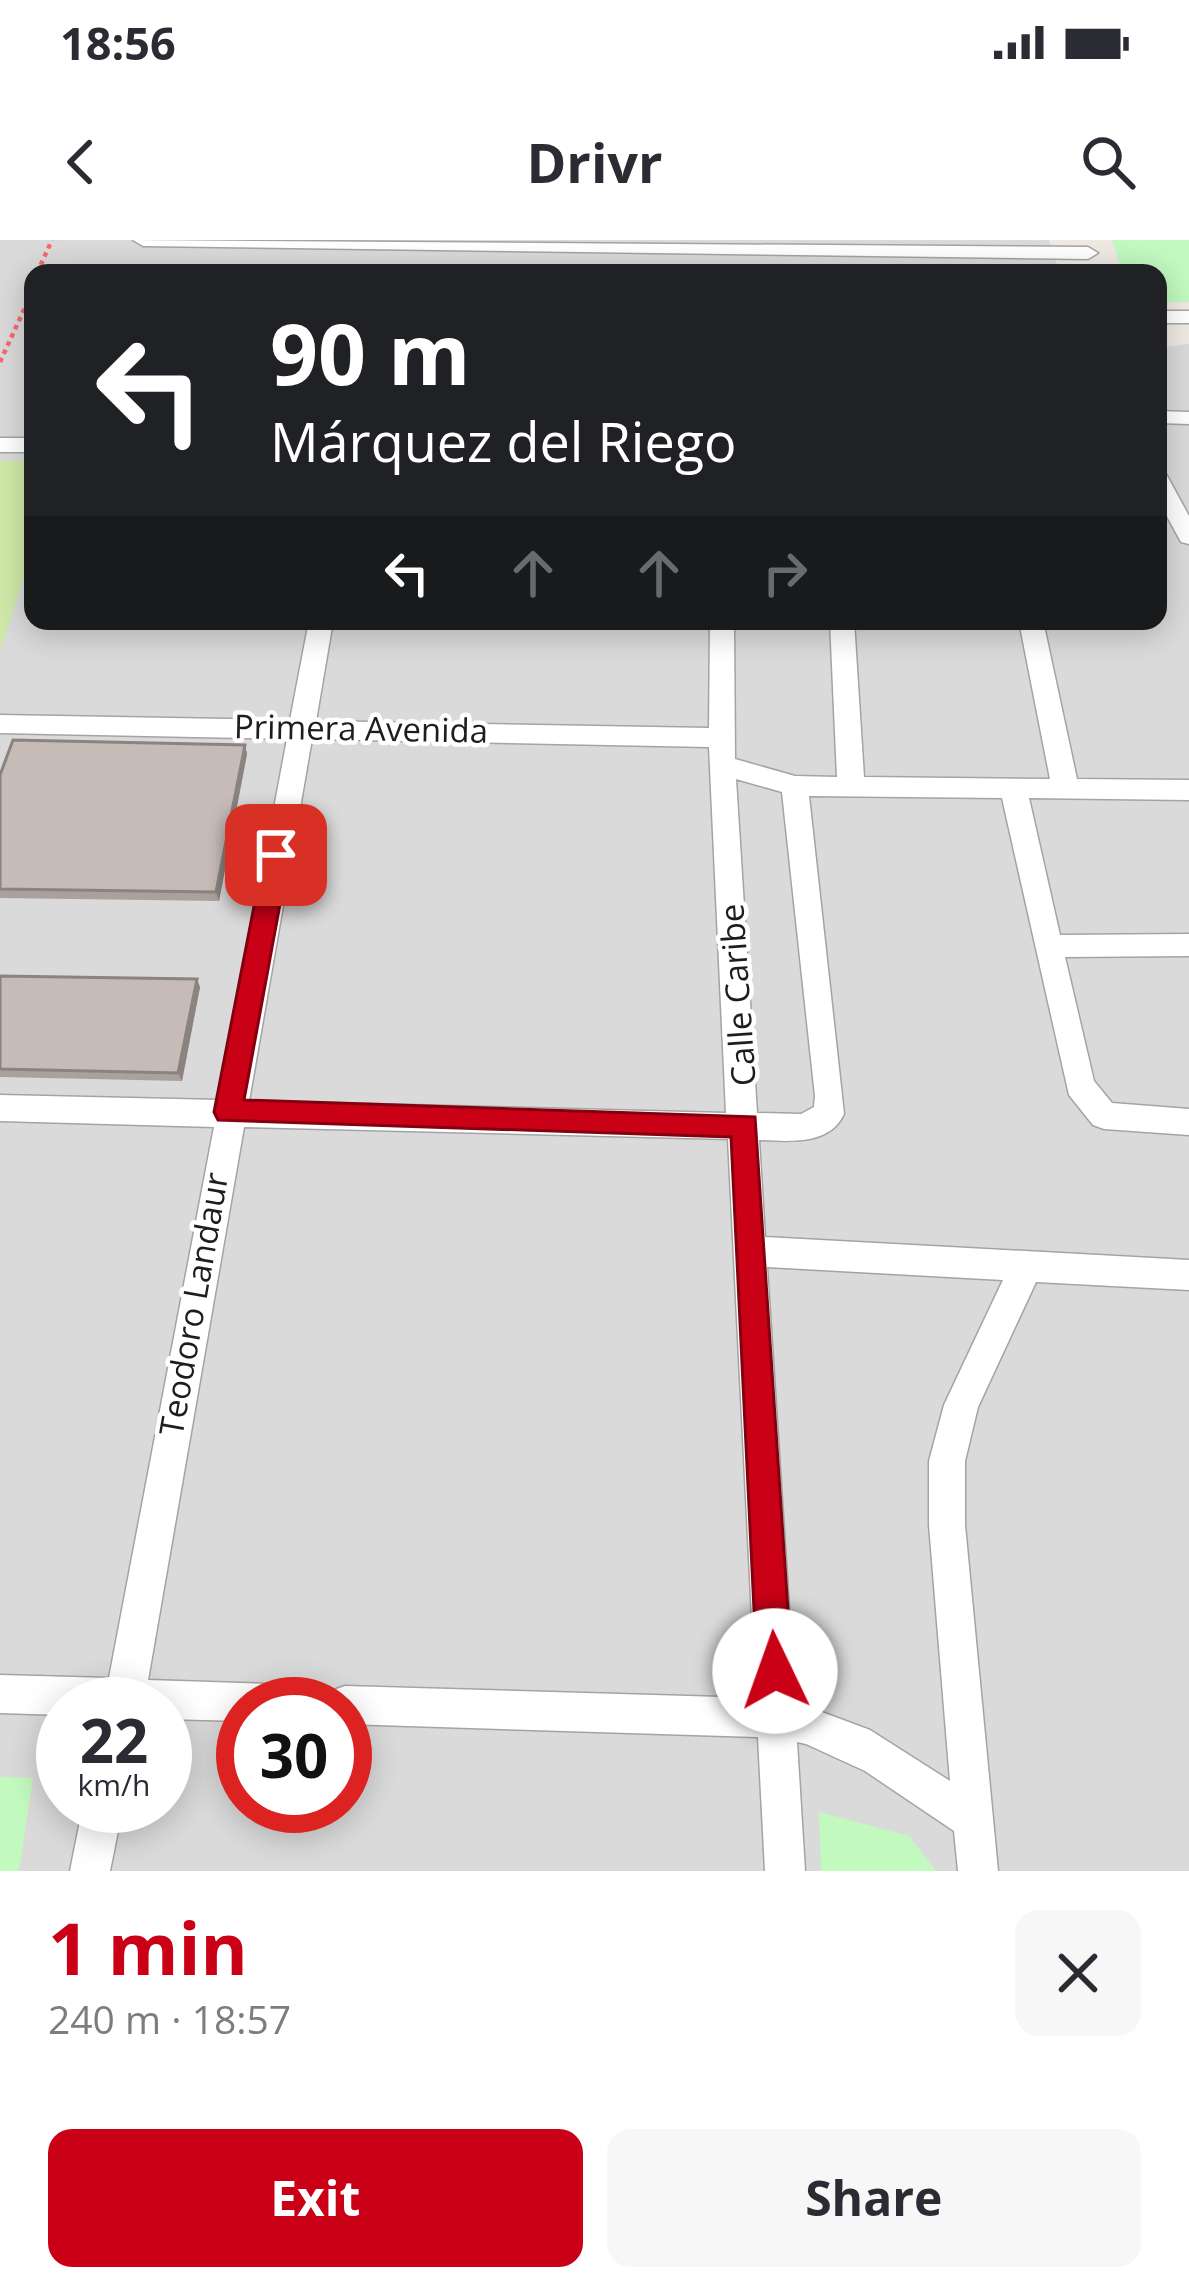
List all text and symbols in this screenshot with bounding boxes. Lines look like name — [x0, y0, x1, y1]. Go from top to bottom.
text: 18:56 — [60, 12, 176, 73]
text: Drivr — [526, 125, 663, 199]
icon: back — [48, 129, 114, 195]
icon: search — [1075, 129, 1141, 195]
text: 90 m — [270, 295, 470, 410]
icon: left — [72, 312, 228, 468]
text: Márquez del Riego — [270, 404, 737, 478]
icon: left — [374, 540, 440, 606]
icon: ahead — [500, 540, 566, 606]
icon: ahead — [626, 540, 692, 606]
icon: right — [752, 540, 818, 606]
street label: Primera Avenida — [234, 703, 488, 753]
pin — [225, 804, 327, 906]
icon: arrive — [243, 822, 309, 888]
street label: Calle Caribe — [708, 902, 766, 1088]
street label: Teodoro Landaur — [148, 1169, 238, 1439]
position arrow — [712, 1608, 838, 1734]
speed limit sign: 30 — [216, 1677, 372, 1833]
text: 22 — [80, 1699, 148, 1781]
text: km/h — [78, 1764, 150, 1805]
text: 1 min — [48, 1898, 248, 1996]
button: close — [1015, 1910, 1141, 2036]
text: 240 m · 18:57 — [48, 1992, 291, 2045]
button: Exit — [48, 2129, 583, 2267]
button: Share — [607, 2129, 1141, 2267]

